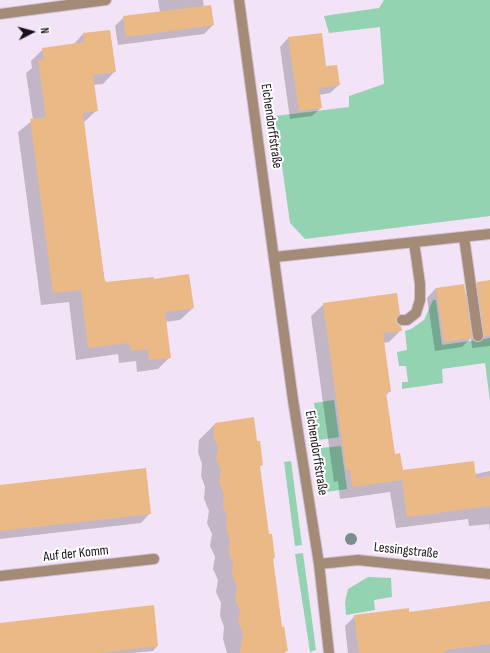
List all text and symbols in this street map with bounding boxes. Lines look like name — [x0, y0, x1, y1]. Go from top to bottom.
north arrow — [12, 12, 52, 52]
text: N — [38, 27, 51, 34]
street label: Eichendorffstraße — [257, 83, 285, 169]
street label: Eichendorffstraße — [301, 409, 331, 497]
street label: Lessingstraße — [373, 539, 439, 563]
street label: Auf der Komm — [42, 542, 110, 566]

